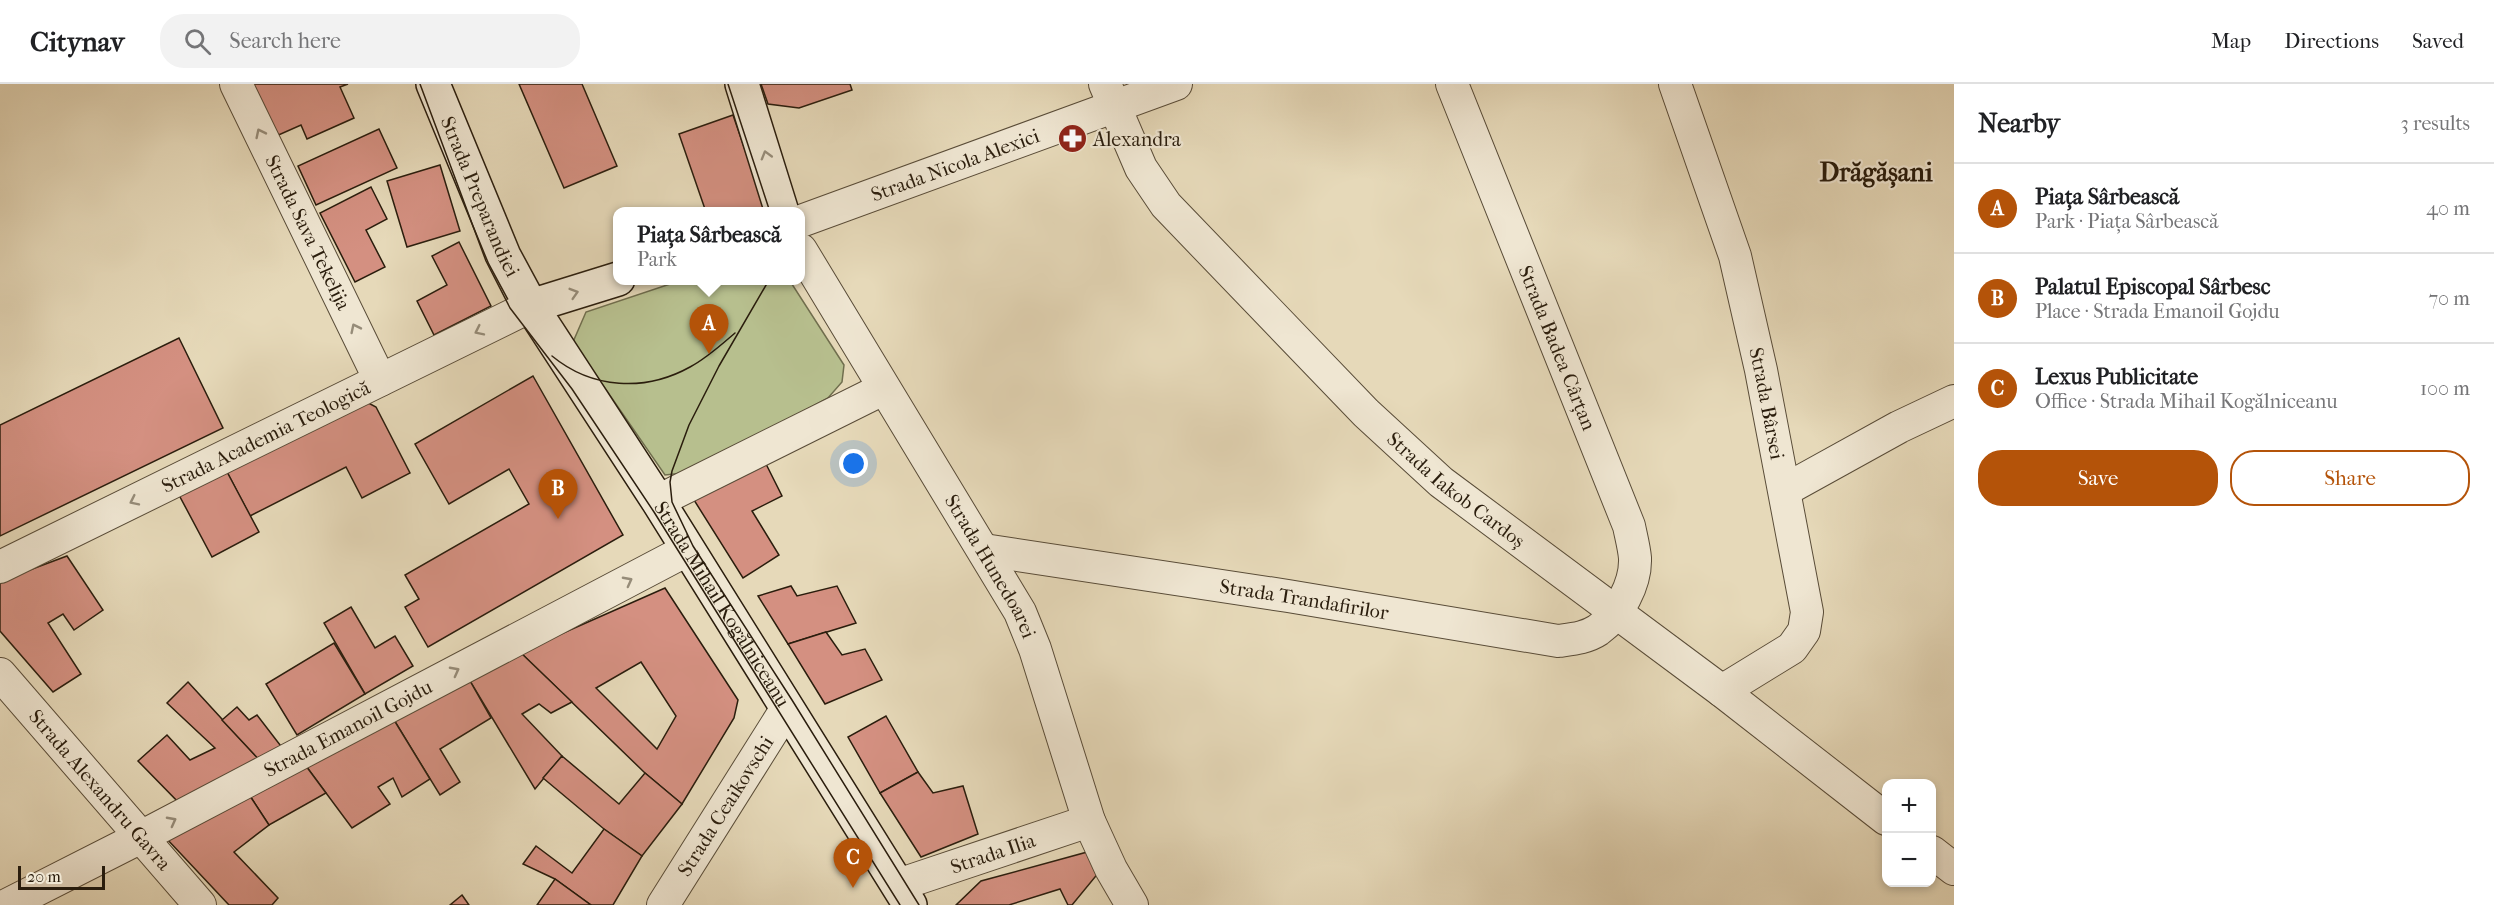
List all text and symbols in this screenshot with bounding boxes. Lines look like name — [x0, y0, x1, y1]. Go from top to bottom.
search box — [160, 14, 580, 68]
text: Citynav — [30, 25, 124, 58]
icon: search — [181, 25, 214, 58]
text: Search here — [229, 28, 341, 54]
text: Map — [2211, 29, 2251, 53]
text: Directions — [2284, 29, 2379, 53]
text: Saved — [2412, 29, 2464, 53]
text: Nearby — [1978, 108, 2060, 139]
text: 3 results — [2401, 112, 2470, 135]
street label: Strada Preparandiei — [436, 113, 525, 281]
street label: Strada Nicola Alexici — [868, 123, 1042, 206]
pharmacy icon: Alexandra — [1056, 123, 1088, 155]
place label: Alexandra — [1092, 128, 1182, 151]
one-way arrow — [256, 129, 268, 140]
one-way arrow — [761, 150, 773, 161]
street label: Strada Sava Tekelija — [261, 151, 356, 314]
district label: Drăgășani — [1819, 157, 1933, 188]
text: Piața Sârbească — [2035, 184, 2179, 210]
text: A — [1991, 197, 2004, 220]
text: 40 m — [2426, 197, 2470, 220]
popup — [613, 207, 805, 285]
text: Park · Piața Sârbească — [2035, 210, 2218, 233]
text: Piața Sârbească — [637, 222, 781, 248]
text: Park — [637, 248, 677, 271]
street label: Strada Badea Cârțan — [1513, 262, 1601, 434]
text: Palatul Episcopal Sârbesc — [2035, 274, 2270, 300]
text: B — [1991, 287, 2004, 310]
text: 70 m — [2428, 287, 2470, 310]
one-way arrow — [568, 288, 579, 300]
text: Place · Strada Emanoil Gojdu — [2035, 300, 2280, 323]
pin: A — [690, 304, 728, 354]
one-way arrow — [350, 323, 362, 334]
one-way arrow — [474, 324, 485, 336]
street label: Strada Bârsei — [1745, 345, 1789, 461]
text: Lexus Publicitate — [2035, 364, 2198, 390]
street label: Strada Academia Teologică — [158, 375, 374, 497]
text: C — [1991, 377, 2004, 400]
text: 100 m — [2420, 377, 2470, 400]
text: Office · Strada Mihail Kogălniceanu — [2035, 390, 2338, 413]
street label: Strada Iakob Cardoș — [1382, 427, 1530, 552]
your location — [839, 449, 868, 478]
button: Save — [1978, 450, 2218, 506]
button: Share — [2230, 450, 2470, 506]
pin: B — [538, 470, 578, 519]
street label: Strada Hunedoarei — [940, 490, 1041, 642]
one-way arrow — [130, 494, 140, 505]
street label: Strada Mihail Kogălniceanu — [649, 497, 795, 712]
street label: Strada Trandafirilor — [1218, 574, 1391, 624]
one-way arrow — [622, 577, 632, 588]
one-way arrow — [449, 667, 460, 678]
street label: Strada Emanoil Gojdu — [260, 674, 436, 782]
street label: Strada Alexandru Gavra — [24, 705, 176, 875]
street label: Strada Ceaikovschi — [673, 732, 778, 880]
map controls — [1882, 779, 1936, 887]
button: + — [1882, 779, 1936, 833]
one-way arrow — [165, 817, 176, 828]
street label: Strada Ilia — [947, 828, 1039, 878]
button: − — [1882, 833, 1936, 887]
pin: C — [834, 838, 872, 888]
scale bar — [18, 863, 105, 890]
text: 20 m — [27, 867, 61, 886]

